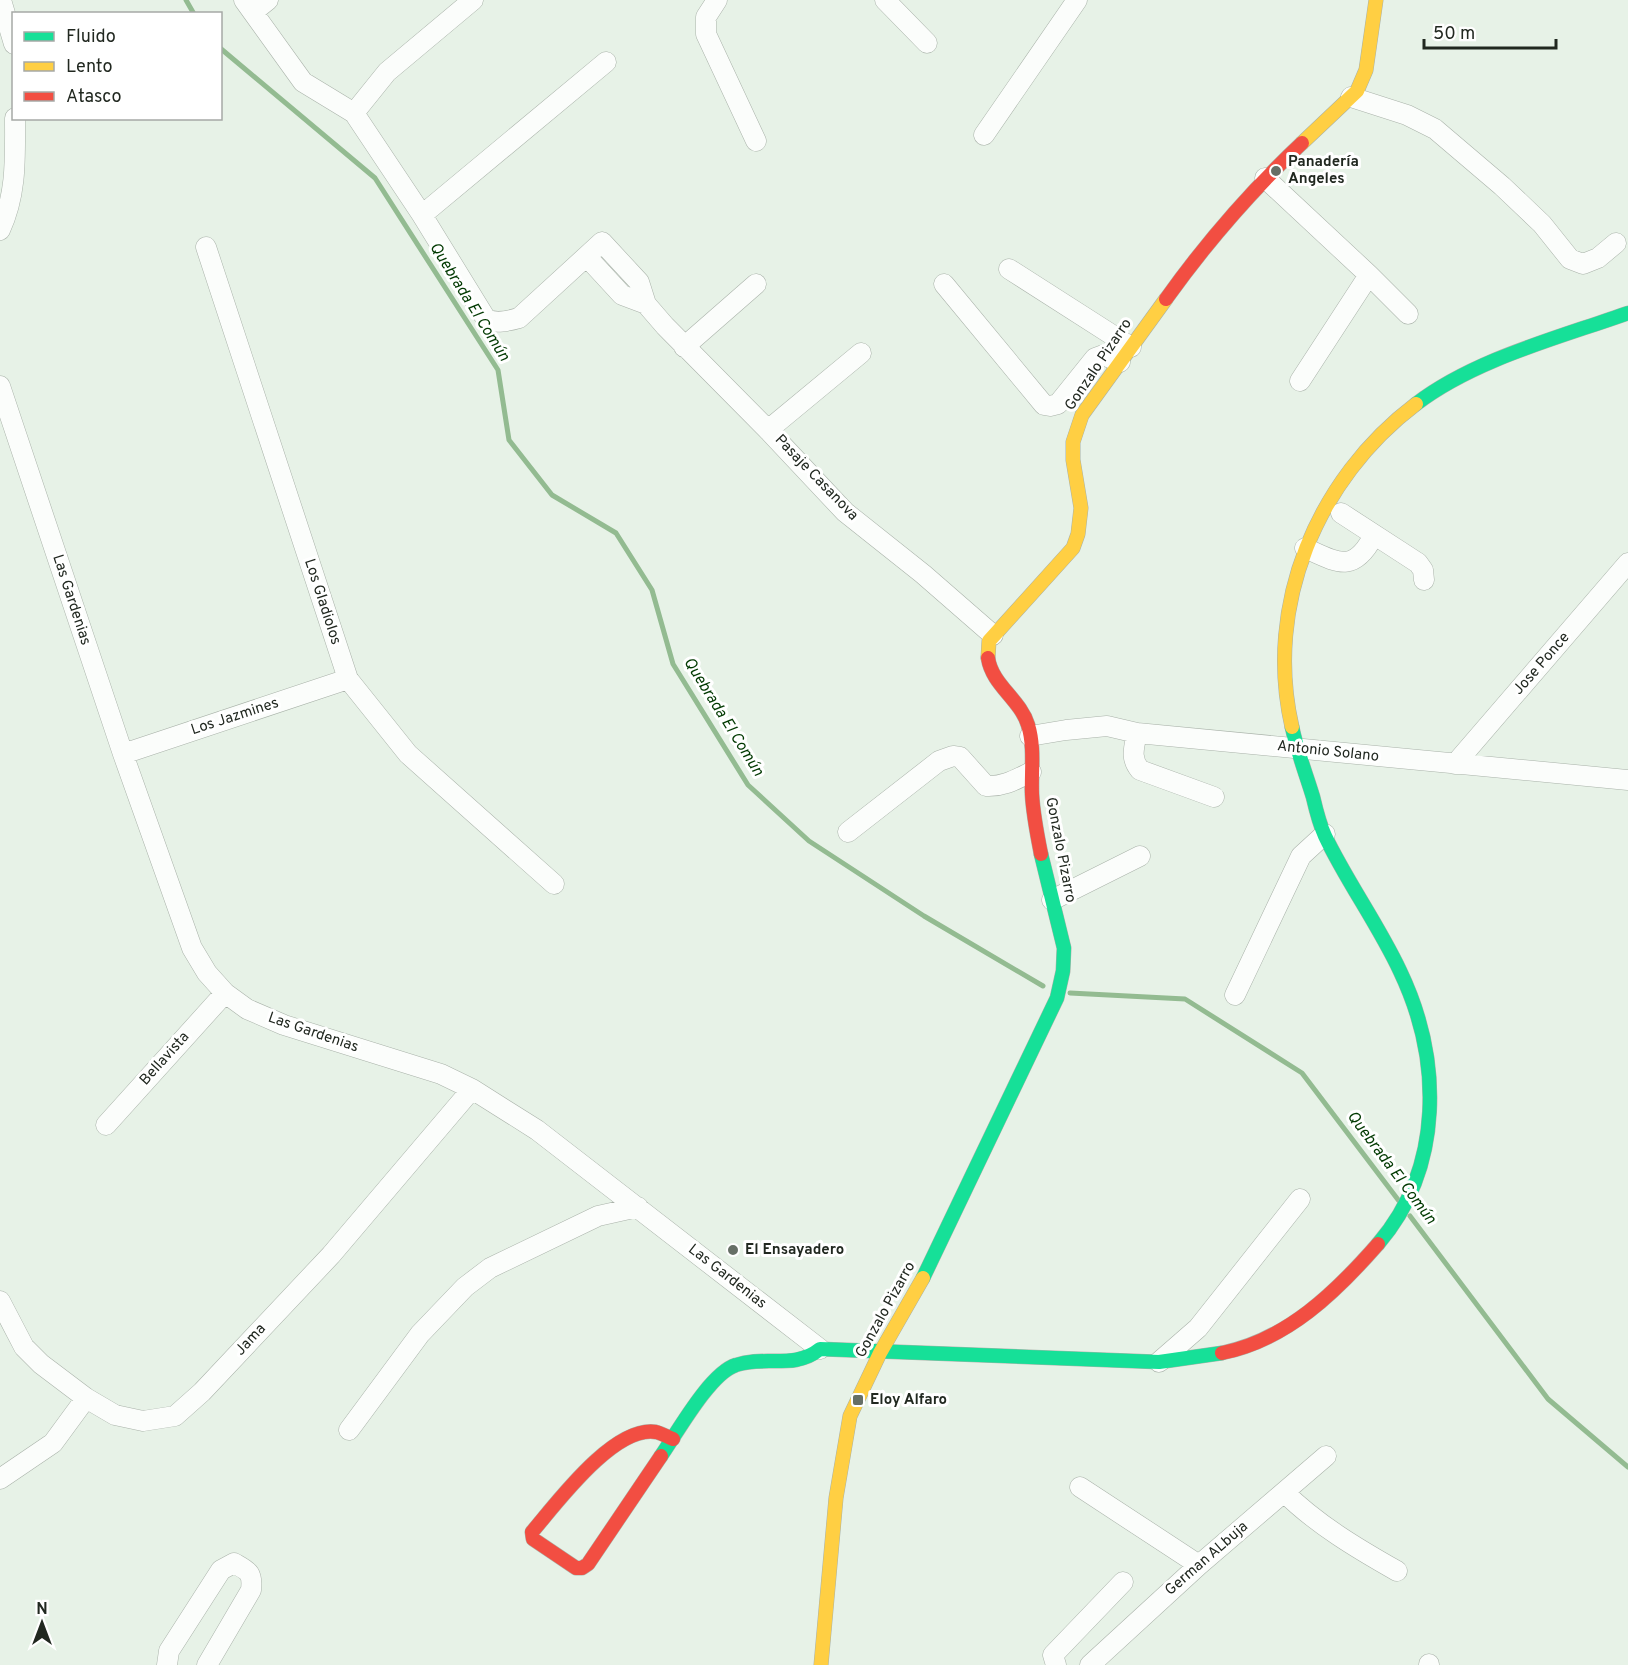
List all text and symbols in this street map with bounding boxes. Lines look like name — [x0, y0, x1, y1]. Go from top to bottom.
legend — [12, 12, 222, 120]
scale bar — [1424, 12, 1556, 50]
text: 50 m — [1433, 23, 1475, 46]
text: Fluido — [66, 26, 116, 49]
text: Lento — [66, 56, 112, 79]
text: Atasco — [66, 86, 122, 109]
place label: Panadería Angeles — [1288, 153, 1359, 189]
marker: Panadería Angeles — [1269, 164, 1283, 178]
water label: Quebrada El Común — [424, 239, 514, 366]
street label: Gonzalo Pizarro — [1061, 315, 1137, 415]
street label: Pasaje Casanova — [770, 431, 862, 525]
street label: Las Gardenias — [47, 552, 95, 648]
street label: Los Gladiolos — [299, 557, 345, 647]
street label: Jose Ponce — [1510, 629, 1574, 699]
water label: Quebrada El Común — [678, 654, 768, 781]
street label: Los Jazmines — [189, 694, 281, 740]
street label: Antonio Solano — [1276, 737, 1380, 767]
street label: Gonzalo Pizarro — [1040, 796, 1080, 904]
street label: Las Gardenias — [265, 1009, 361, 1057]
street label: Bellavista — [136, 1028, 194, 1090]
water label: Quebrada El Común — [1342, 1107, 1440, 1229]
street label: Las Gardenias — [684, 1240, 770, 1314]
place label: El Ensayadero — [745, 1241, 844, 1260]
marker: El Ensayadero — [726, 1243, 740, 1257]
street label: Gonzalo Pizarro — [852, 1259, 920, 1361]
street label: Jama — [231, 1320, 271, 1360]
place label: Eloy Alfaro — [870, 1391, 947, 1410]
marker: Eloy Alfaro — [851, 1393, 865, 1407]
street label: German ALbuja — [1162, 1518, 1252, 1600]
north arrow — [12, 1593, 72, 1653]
text: N — [36, 1600, 48, 1620]

